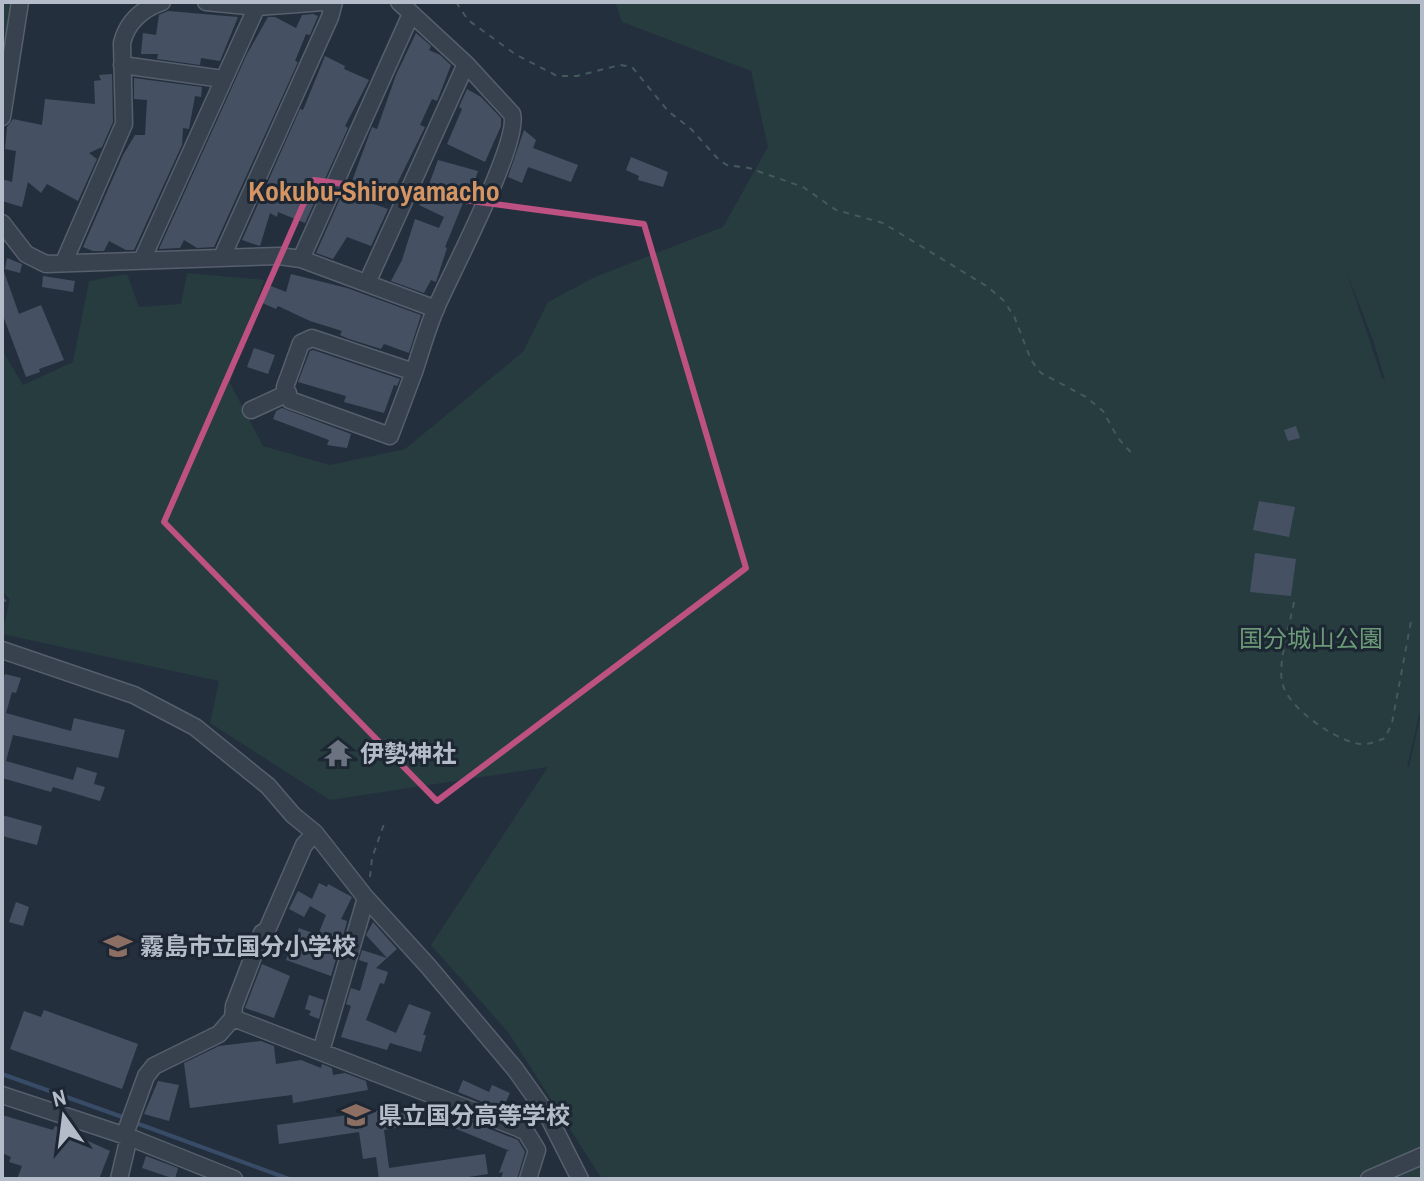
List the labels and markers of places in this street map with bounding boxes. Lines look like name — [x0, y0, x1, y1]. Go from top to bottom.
place label: 伊勢神社 — [360, 737, 456, 769]
temple icon: 伊勢神社 — [323, 738, 353, 768]
place label: 霧島市立国分小学校 — [140, 930, 356, 962]
school or university icon: 霧島市立国分小学校 — [103, 931, 133, 961]
place label: 県立国分高等学校 — [378, 1099, 570, 1131]
school or university icon: 県立国分高等学校 — [341, 1100, 371, 1130]

